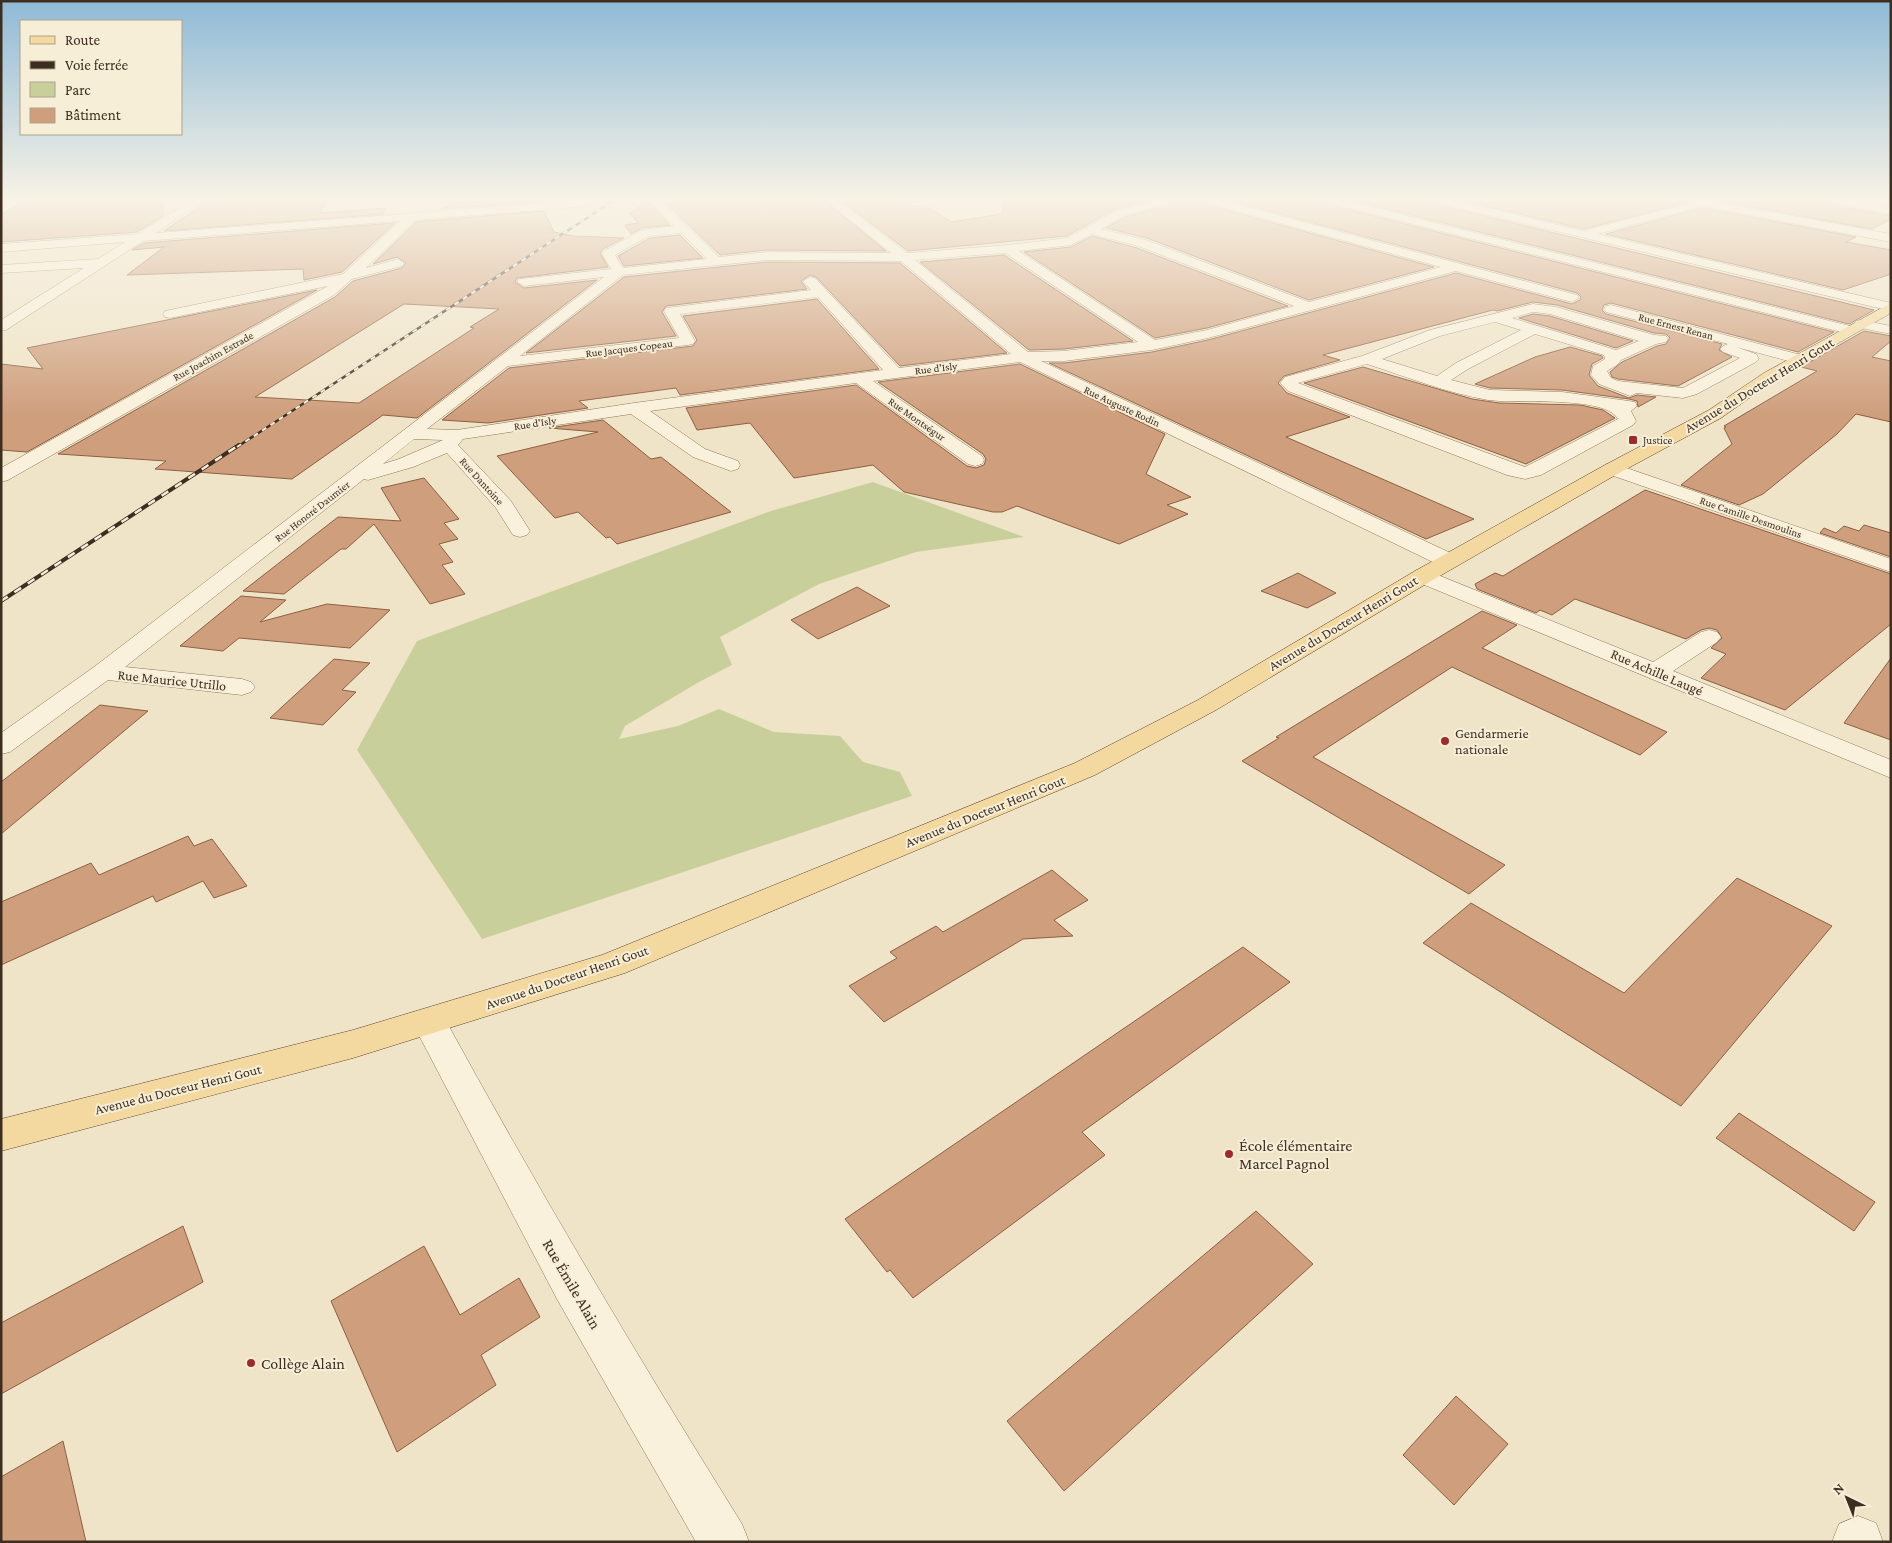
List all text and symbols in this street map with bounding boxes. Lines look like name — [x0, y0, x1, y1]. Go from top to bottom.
legend — [20, 20, 182, 135]
text: Route — [65, 32, 100, 48]
text: Voie ferrée — [65, 57, 129, 73]
text: Parc — [65, 82, 91, 98]
text: Bâtiment — [65, 107, 122, 123]
street label: Rue Ernest Renan — [1637, 310, 1715, 342]
street label: Rue Joachim Estrade — [171, 329, 256, 384]
street label: Avenue du Docteur Henri Gout — [1682, 334, 1837, 436]
street label: Rue Jacques Copeau — [585, 337, 674, 360]
street label: Rue d'Isly — [914, 359, 959, 378]
street label: Rue Auguste Rodin — [1082, 383, 1162, 430]
street label: Rue Montségur — [886, 395, 948, 444]
street label: Rue d'Isly — [513, 414, 558, 433]
marker: Justice — [1627, 434, 1639, 446]
place label: Justice — [1642, 434, 1672, 447]
street label: Rue Dantoine — [458, 455, 507, 507]
street label: Rue Honoré Daumier — [272, 478, 352, 544]
street label: Rue Camille Desmoulins — [1698, 494, 1804, 540]
street label: Avenue du Docteur Henri Gout — [1266, 572, 1421, 674]
street label: Rue Achille Laugé — [1609, 645, 1705, 699]
street label: Rue Maurice Utrillo — [117, 666, 227, 694]
place label: Gendarmerie nationale — [1455, 725, 1529, 757]
marker: Gendarmerie nationale — [1439, 735, 1451, 747]
street label: Avenue du Docteur Henri Gout — [903, 771, 1068, 850]
street label: Avenue du Docteur Henri Gout — [484, 941, 651, 1012]
street label: Avenue du Docteur Henri Gout — [93, 1060, 263, 1117]
place label: École élémentaire Marcel Pagnol — [1239, 1137, 1352, 1173]
marker: École élémentaire Marcel Pagnol — [1223, 1148, 1235, 1160]
street label: Rue Émile Alain — [539, 1236, 605, 1332]
place label: Collège Alain — [261, 1355, 345, 1373]
marker: Collège Alain — [245, 1357, 257, 1369]
north arrow — [1822, 1473, 1872, 1523]
text: N — [1829, 1479, 1847, 1498]

